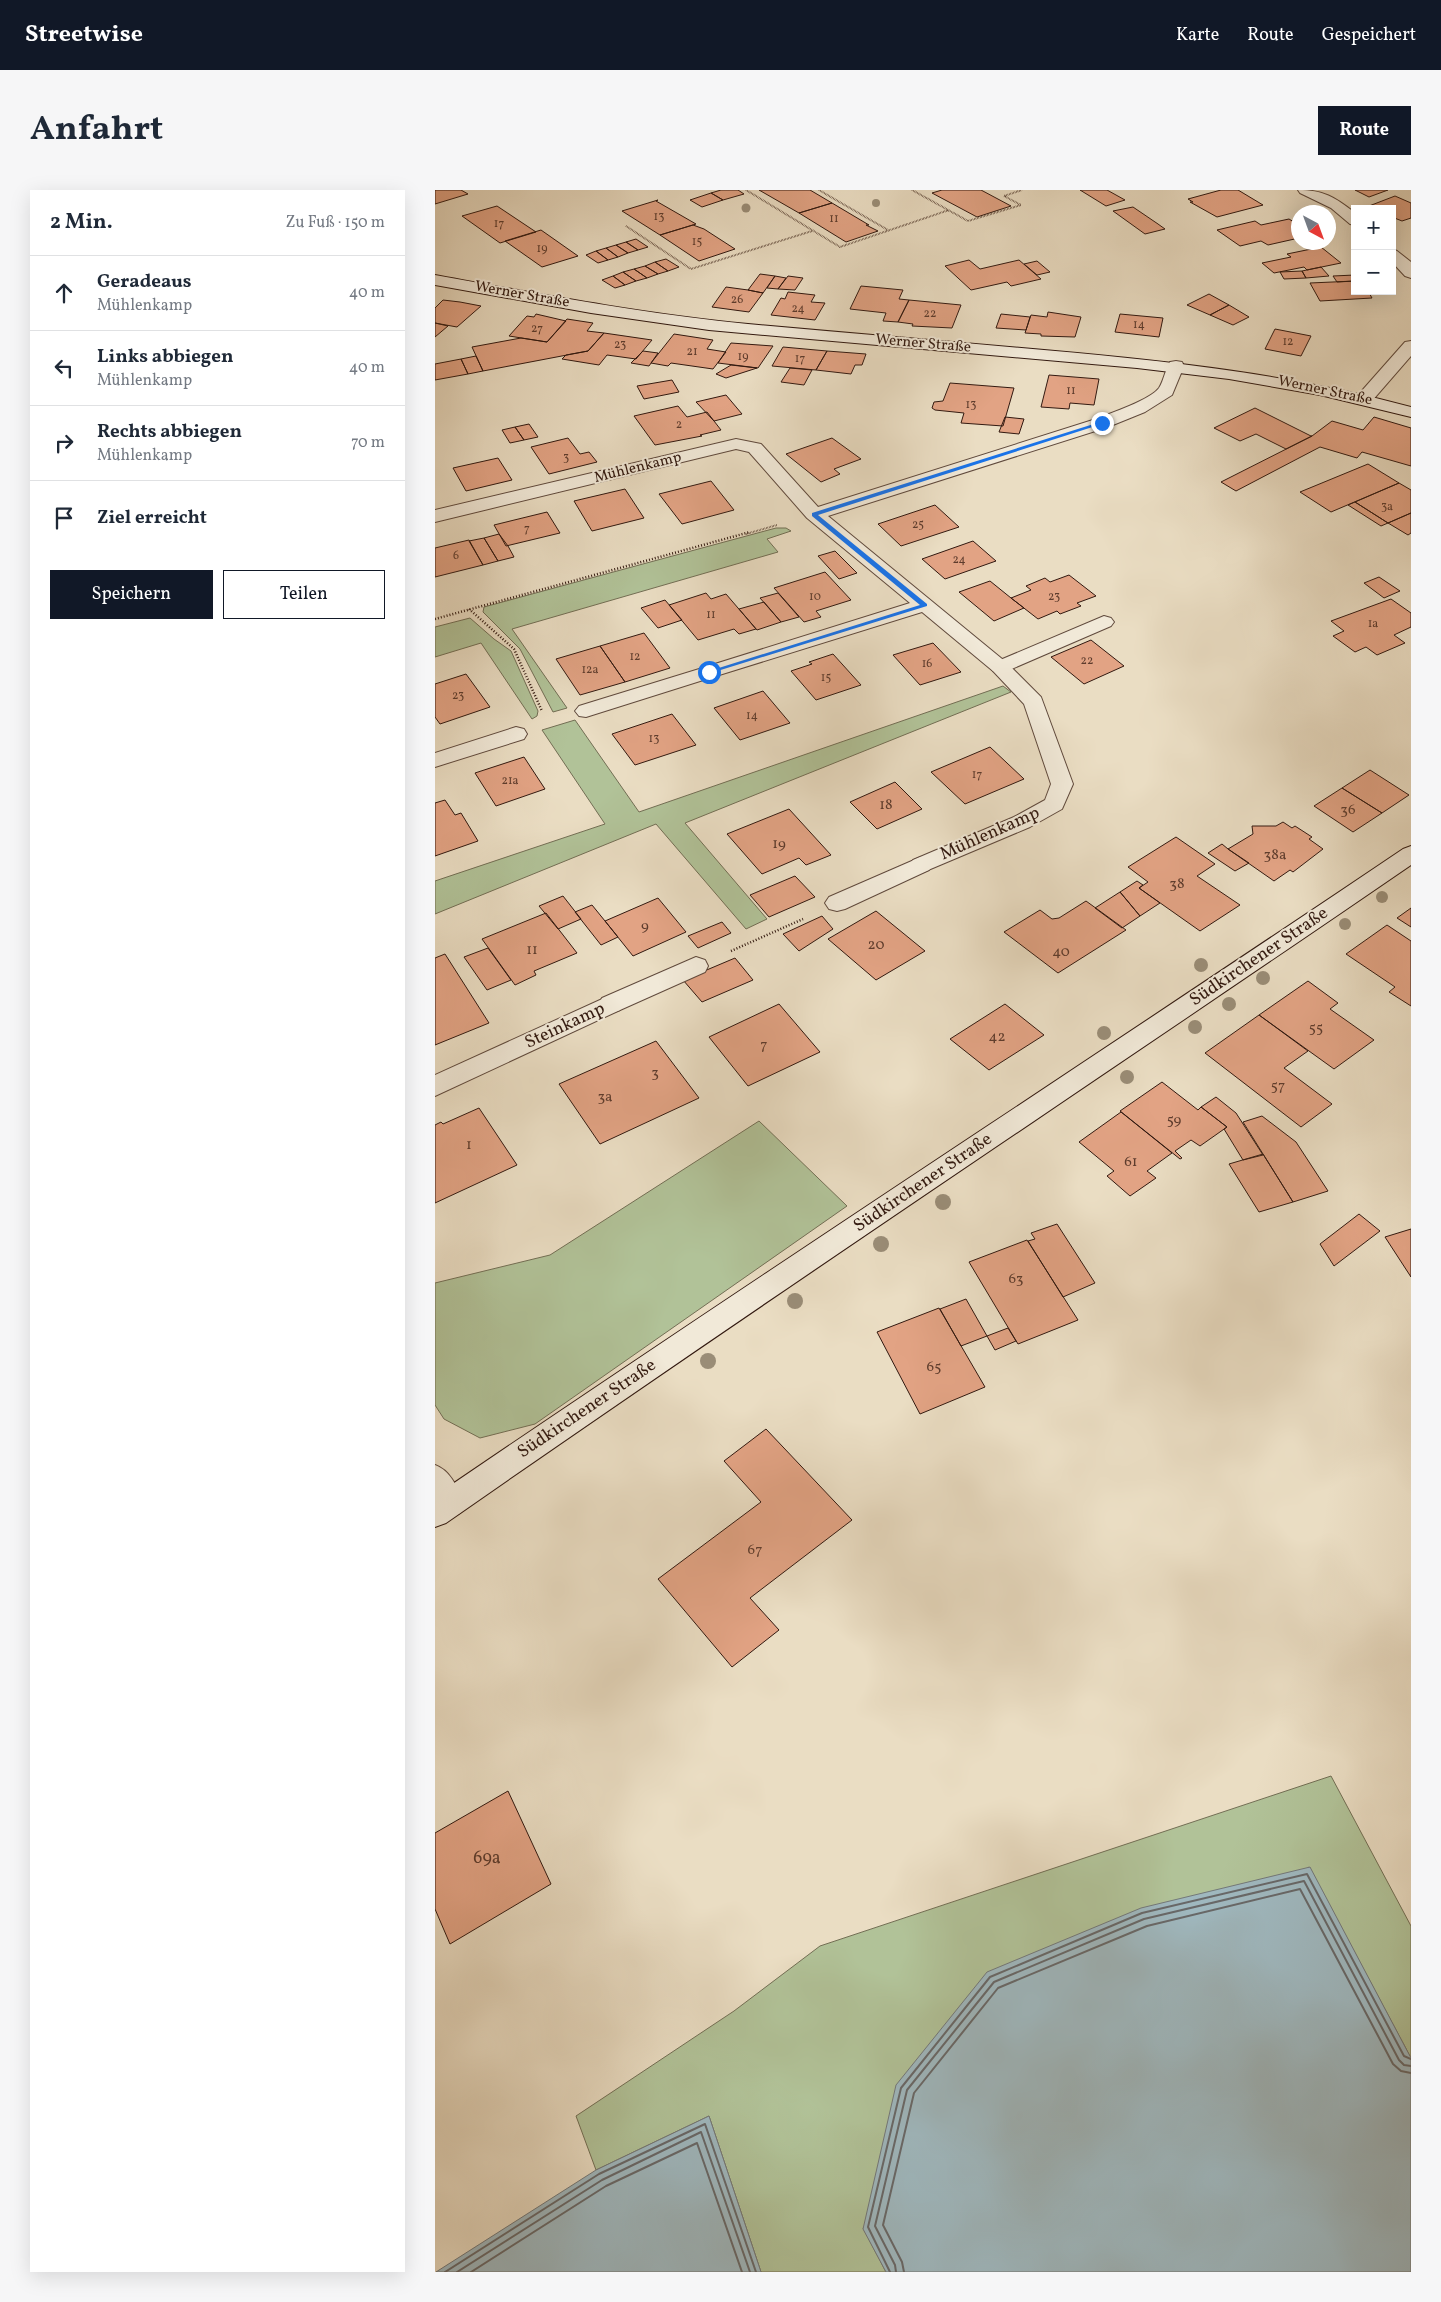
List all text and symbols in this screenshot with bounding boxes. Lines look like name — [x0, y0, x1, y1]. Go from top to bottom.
text: Streetwise — [25, 18, 143, 52]
text: Karte — [1176, 23, 1219, 48]
text: Route — [1247, 23, 1294, 48]
text: Gespeichert — [1322, 23, 1416, 48]
text: Anfahrt — [30, 106, 163, 154]
button: Route — [1318, 106, 1411, 155]
north arrow — [1291, 205, 1336, 250]
map controls — [1351, 205, 1396, 295]
button: + — [1351, 205, 1396, 250]
text: 2 Min. — [50, 208, 113, 237]
house number: 13 — [654, 209, 664, 225]
house number: 11 — [829, 211, 839, 227]
text: Zu Fuß · 150 m — [285, 212, 385, 234]
house number: 17 — [494, 216, 504, 232]
house number: 15 — [692, 234, 702, 250]
house number: 19 — [537, 241, 547, 257]
button: − — [1351, 250, 1396, 295]
text: Geradeaus — [97, 269, 192, 295]
street label: Werner Straße — [473, 276, 571, 314]
icon: ahead — [50, 279, 78, 307]
text: 40 m — [349, 282, 385, 304]
house number: 26 — [731, 292, 743, 308]
text: Mühlenkamp — [97, 295, 192, 317]
house number: 24 — [791, 301, 805, 317]
house number: 22 — [924, 306, 936, 322]
house number: 14 — [1133, 317, 1145, 333]
house number: 27 — [531, 321, 543, 337]
street label: Werner Straße — [874, 329, 972, 359]
house number: 12 — [1282, 334, 1294, 350]
house number: 23 — [614, 337, 626, 353]
text: Links abbiegen — [97, 344, 234, 370]
house number: 21 — [686, 344, 698, 360]
house number: 19 — [738, 349, 748, 365]
house number: 17 — [795, 351, 805, 367]
icon: left — [50, 354, 78, 382]
text: 40 m — [349, 357, 385, 379]
text: Mühlenkamp — [97, 370, 192, 392]
street label: Werner Straße — [1276, 371, 1374, 411]
house number: 11 — [1066, 383, 1076, 399]
house number: 13 — [966, 397, 976, 413]
route end — [1091, 412, 1114, 435]
house number: 2 — [676, 417, 682, 433]
text: Rechts abbiegen — [97, 419, 242, 445]
icon: right — [50, 429, 78, 457]
text: 70 m — [351, 432, 385, 454]
text: Mühlenkamp — [97, 445, 192, 467]
street label: Mühlenkamp — [592, 447, 684, 489]
house number: 3 — [563, 450, 569, 466]
house number: 3a — [1381, 499, 1393, 515]
icon: arrive — [50, 504, 78, 532]
text: Ziel erreicht — [97, 505, 207, 531]
house number: 25 — [912, 517, 924, 533]
house number: 7 — [524, 521, 530, 537]
house number: 6 — [453, 548, 459, 564]
house number: 24 — [952, 552, 966, 568]
button: Speichern — [50, 570, 213, 619]
button: Teilen — [223, 570, 385, 619]
house number: 10 — [809, 589, 821, 605]
house number: 23 — [1048, 589, 1060, 605]
house number: 11 — [706, 607, 716, 623]
house number: 1a — [1368, 616, 1378, 632]
house number: 12 — [629, 649, 641, 665]
house number: 22 — [1081, 653, 1093, 669]
house number: 16 — [922, 656, 932, 672]
route start — [698, 661, 721, 684]
house number: 12a — [581, 662, 599, 678]
house number: 15 — [821, 670, 831, 686]
house number: 23 — [452, 688, 464, 704]
house number: 14 — [746, 708, 758, 724]
house number: 13 — [649, 731, 659, 747]
house number: 17 — [972, 767, 982, 783]
house number: 21a — [501, 773, 519, 789]
house number: 18 — [879, 795, 893, 816]
house number: 36 — [1340, 800, 1356, 821]
street label: Mühlenkamp — [936, 801, 1044, 867]
house number: 19 — [772, 834, 786, 855]
house number: 38a — [1264, 845, 1286, 866]
house number: 38 — [1169, 874, 1185, 895]
street label: Südkirchener Straße — [1185, 901, 1333, 1013]
house number: 9 — [641, 916, 649, 937]
house number: 20 — [868, 935, 884, 956]
house number: 11 — [526, 940, 538, 961]
house number: 40 — [1052, 942, 1070, 963]
street label: Steinkamp — [521, 997, 609, 1055]
house number: 55 — [1309, 1018, 1323, 1039]
house number: 42 — [988, 1027, 1006, 1048]
house number: 7 — [760, 1035, 768, 1056]
house number: 3 — [651, 1063, 659, 1084]
house number: 57 — [1271, 1076, 1285, 1097]
house number: 3a — [597, 1087, 613, 1108]
house number: 59 — [1167, 1110, 1182, 1131]
street label: Südkirchener Straße — [849, 1127, 997, 1239]
house number: 1 — [466, 1135, 472, 1156]
house number: 61 — [1124, 1152, 1138, 1173]
house number: 63 — [1008, 1269, 1024, 1290]
street label: Südkirchener Straße — [513, 1353, 661, 1465]
house number: 65 — [927, 1357, 941, 1378]
house number: 67 — [748, 1540, 762, 1561]
house number: 69a — [473, 1846, 501, 1871]

